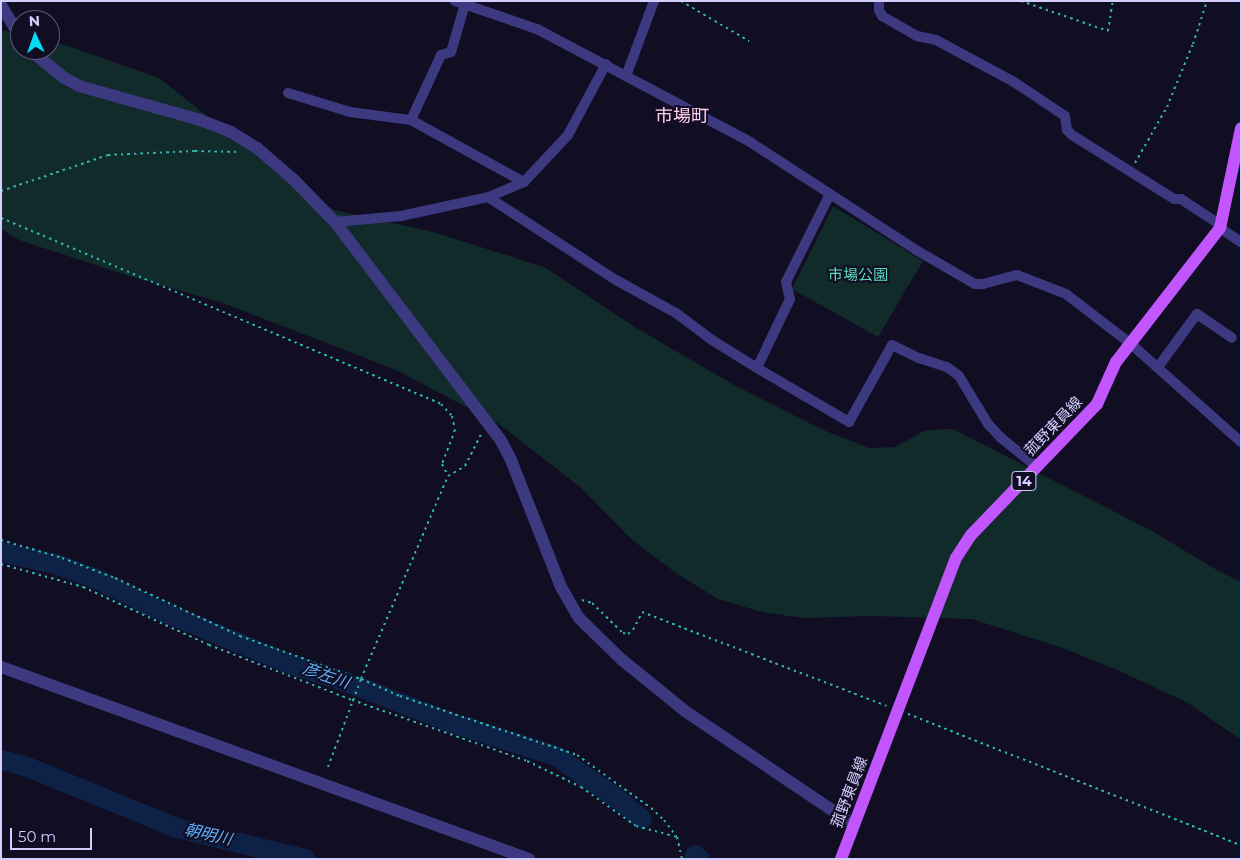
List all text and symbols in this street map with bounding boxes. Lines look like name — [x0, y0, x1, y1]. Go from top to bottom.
north arrow — [10, 10, 60, 60]
text: N — [28, 12, 40, 30]
district label: 市場町 — [655, 105, 709, 127]
park label: 市場公園 — [828, 266, 888, 284]
street label: 菰野東員線 — [1020, 393, 1086, 459]
road number: 14 — [1010, 470, 1038, 492]
water label: 彦左川 — [300, 659, 352, 693]
street label: 菰野東員線 — [827, 754, 871, 830]
scale bar — [12, 818, 95, 850]
water label: 朝明川 — [182, 820, 234, 850]
text: 50 m — [18, 827, 56, 846]

